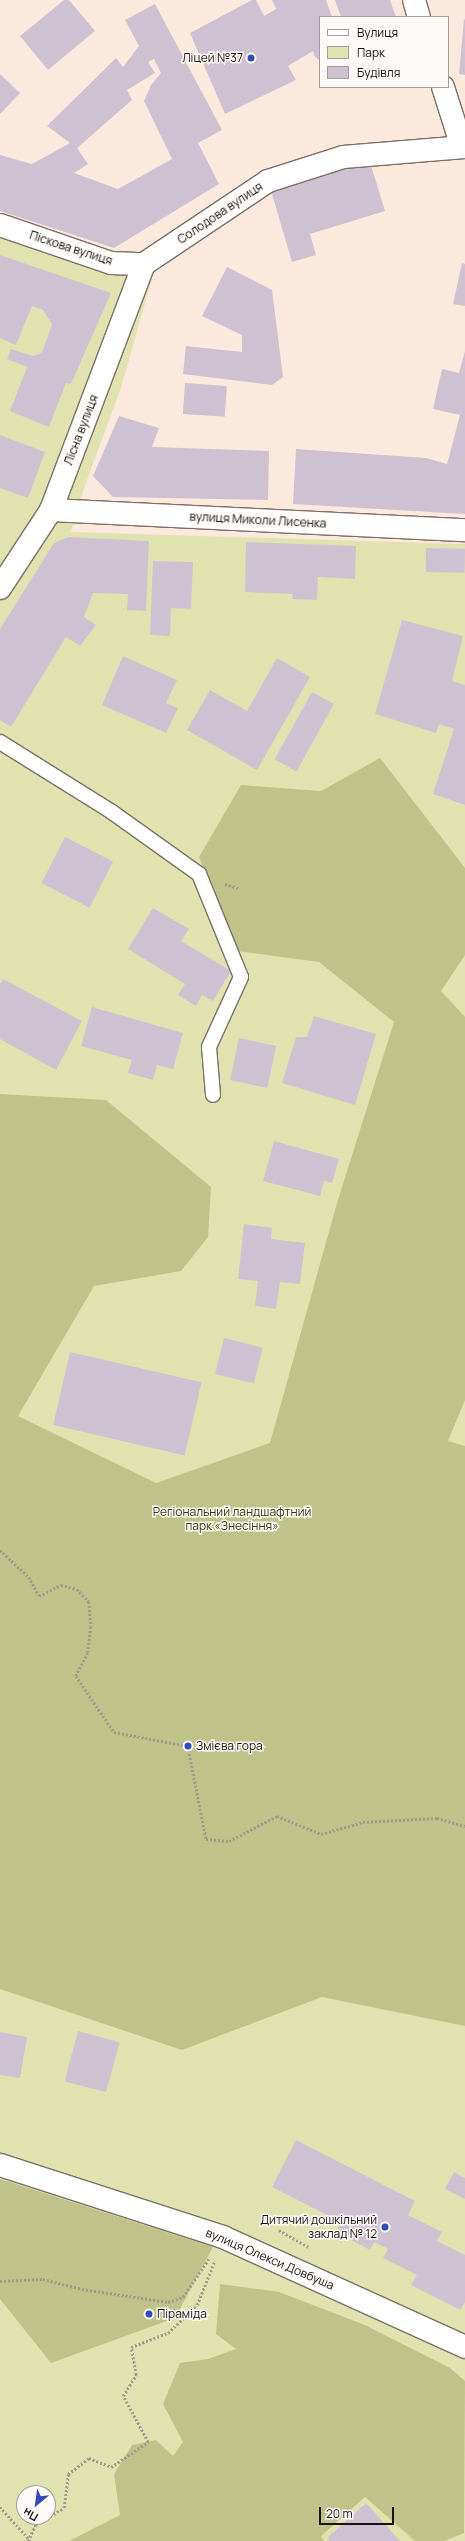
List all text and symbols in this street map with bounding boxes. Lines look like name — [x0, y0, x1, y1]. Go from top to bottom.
legend — [319, 16, 449, 88]
text: Вулиця — [357, 24, 398, 41]
text: Парк — [357, 44, 385, 61]
place label: Ліцей №37 — [182, 51, 243, 65]
marker: Ліцей №37 — [246, 53, 256, 63]
text: Будівля — [357, 64, 400, 81]
street label: Солодова вулиця — [175, 179, 265, 247]
street label: Піскова вулиця — [28, 228, 114, 268]
street label: Лісна вулиця — [61, 393, 101, 467]
street label: вулиця Миколи Лисенка — [189, 509, 327, 531]
park label: Регіональний ландшафтний парк «Знесіння» — [153, 1505, 311, 1533]
place label: Змієва гора — [196, 1739, 263, 1753]
marker: Змієва гора — [183, 1741, 193, 1751]
place label: Дитячий дошкільний заклад № 12 — [260, 2213, 377, 2241]
marker: Дитячий дошкільний заклад № 12 — [380, 2222, 390, 2232]
street label: вулиця Олекси Довбуша — [204, 2225, 336, 2293]
place label: Піраміда — [157, 2307, 207, 2321]
marker: Піраміда — [144, 2309, 154, 2319]
north arrow — [16, 2485, 56, 2525]
scale bar — [321, 2499, 396, 2525]
text: Пн — [20, 2505, 41, 2525]
text: 20 m — [326, 2505, 353, 2522]

